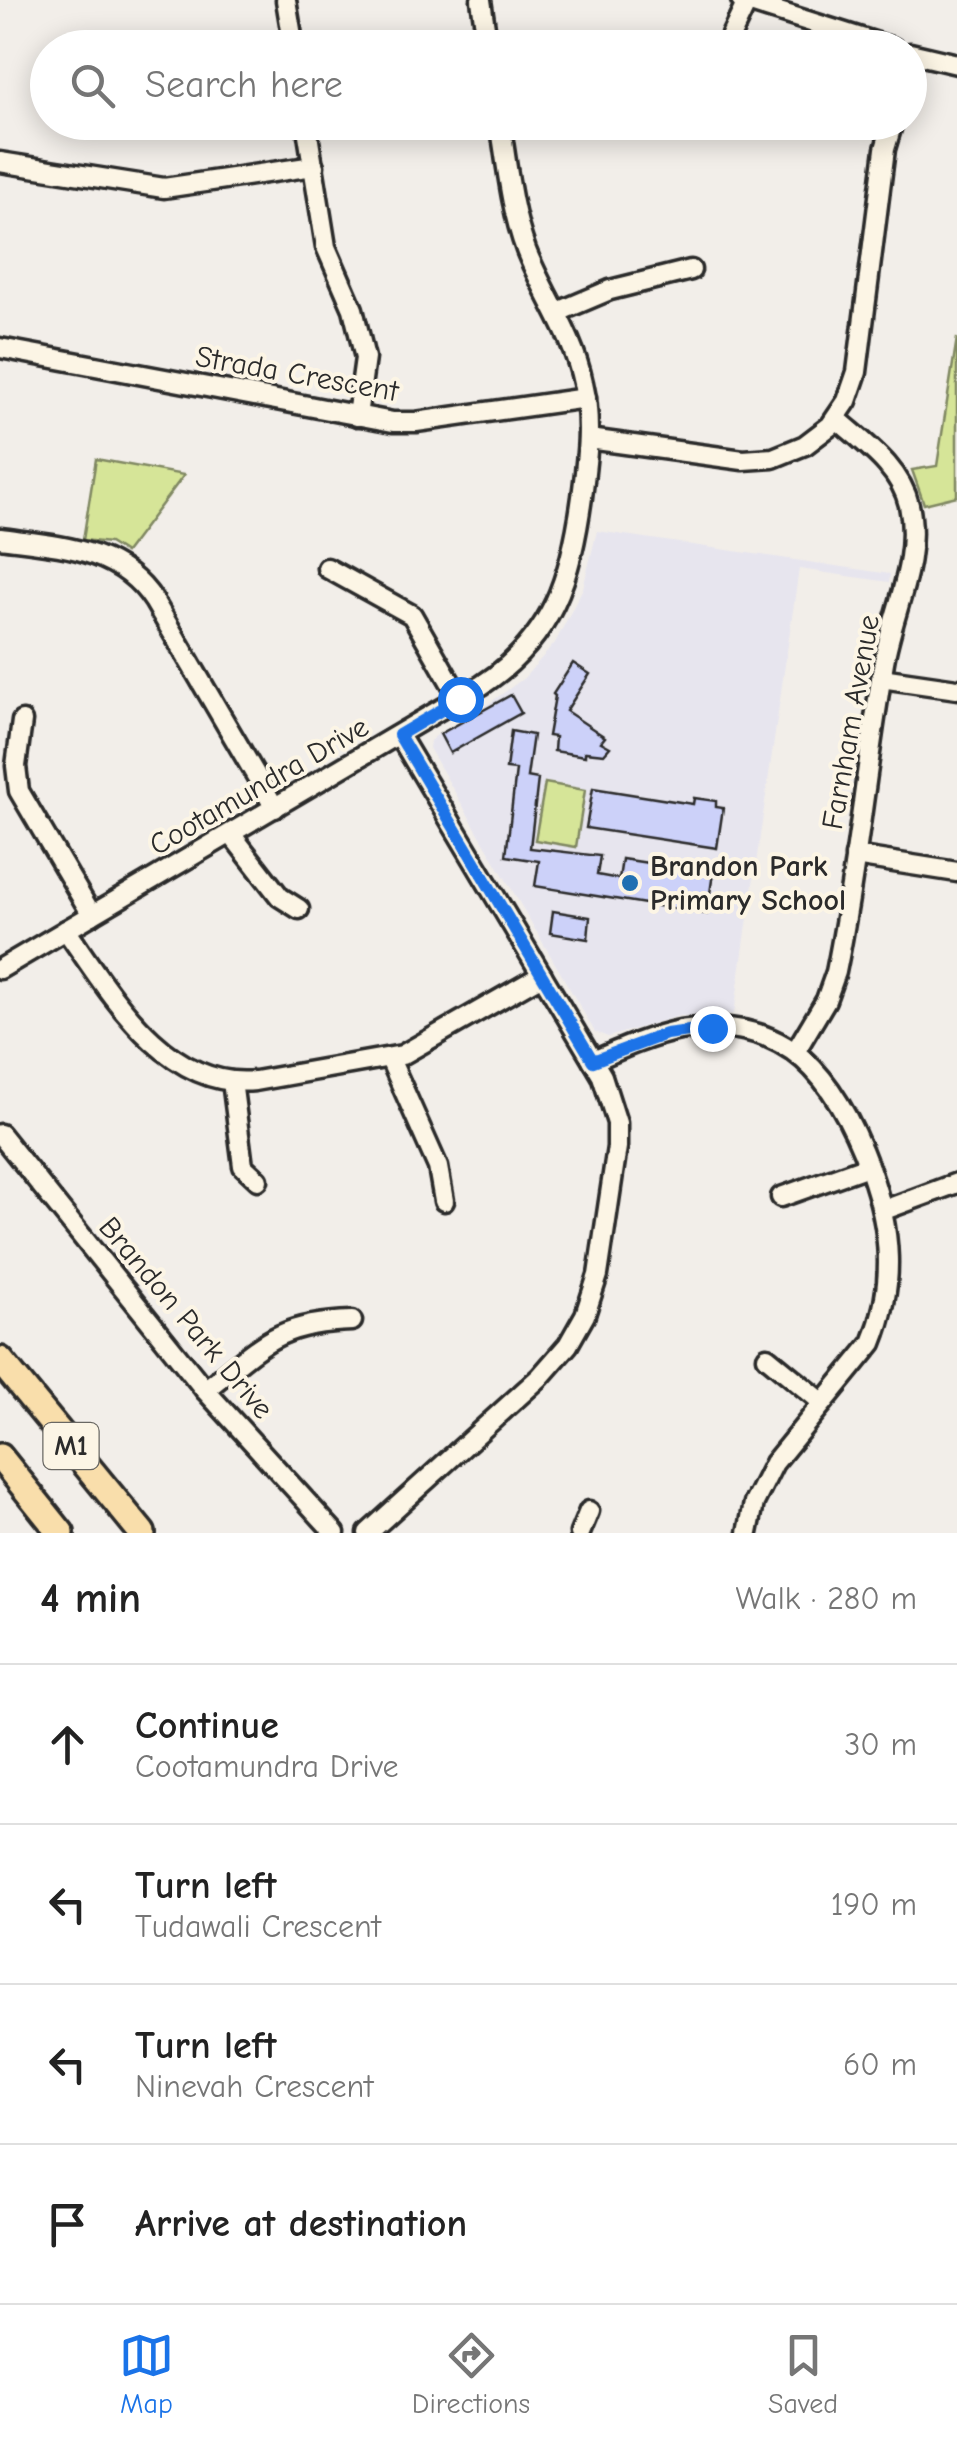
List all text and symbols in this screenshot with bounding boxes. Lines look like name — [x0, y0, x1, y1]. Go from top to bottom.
search box — [30, 30, 927, 140]
icon: search — [65, 58, 120, 113]
text: Search here — [145, 63, 343, 107]
street label: Strada Crescent — [193, 339, 402, 409]
street label: Farnham Avenue — [815, 612, 887, 832]
route start — [438, 677, 484, 723]
street label: Cootamundra Drive — [143, 709, 375, 863]
place label: Brandon Park Primary School — [650, 849, 846, 918]
marker: Brandon Park Primary School — [619, 872, 641, 894]
route end — [690, 1006, 736, 1052]
street label: Brandon Park Drive — [91, 1210, 281, 1426]
road number: M1 — [44, 1423, 98, 1469]
text: 4 min — [40, 1574, 141, 1623]
text: Walk · 280 m — [736, 1580, 917, 1617]
text: Continue — [135, 1704, 279, 1748]
icon: ahead — [40, 1717, 95, 1772]
text: 30 m — [844, 1726, 917, 1763]
text: Cootamundra Drive — [135, 1748, 399, 1785]
text: Turn left — [135, 1864, 276, 1908]
icon: left — [40, 1877, 95, 1932]
text: 190 m — [831, 1886, 917, 1923]
text: Tudawali Crescent — [135, 1908, 381, 1945]
text: Turn left — [135, 2024, 276, 2068]
icon: left — [40, 2037, 95, 2092]
text: 60 m — [843, 2046, 917, 2083]
text: Ninevah Crescent — [135, 2068, 373, 2105]
icon: arrive — [40, 2197, 95, 2252]
text: Arrive at destination — [135, 2202, 467, 2246]
tab: Map — [119, 2328, 174, 2420]
tab: Directions — [412, 2328, 530, 2420]
tab: Saved — [768, 2328, 838, 2420]

